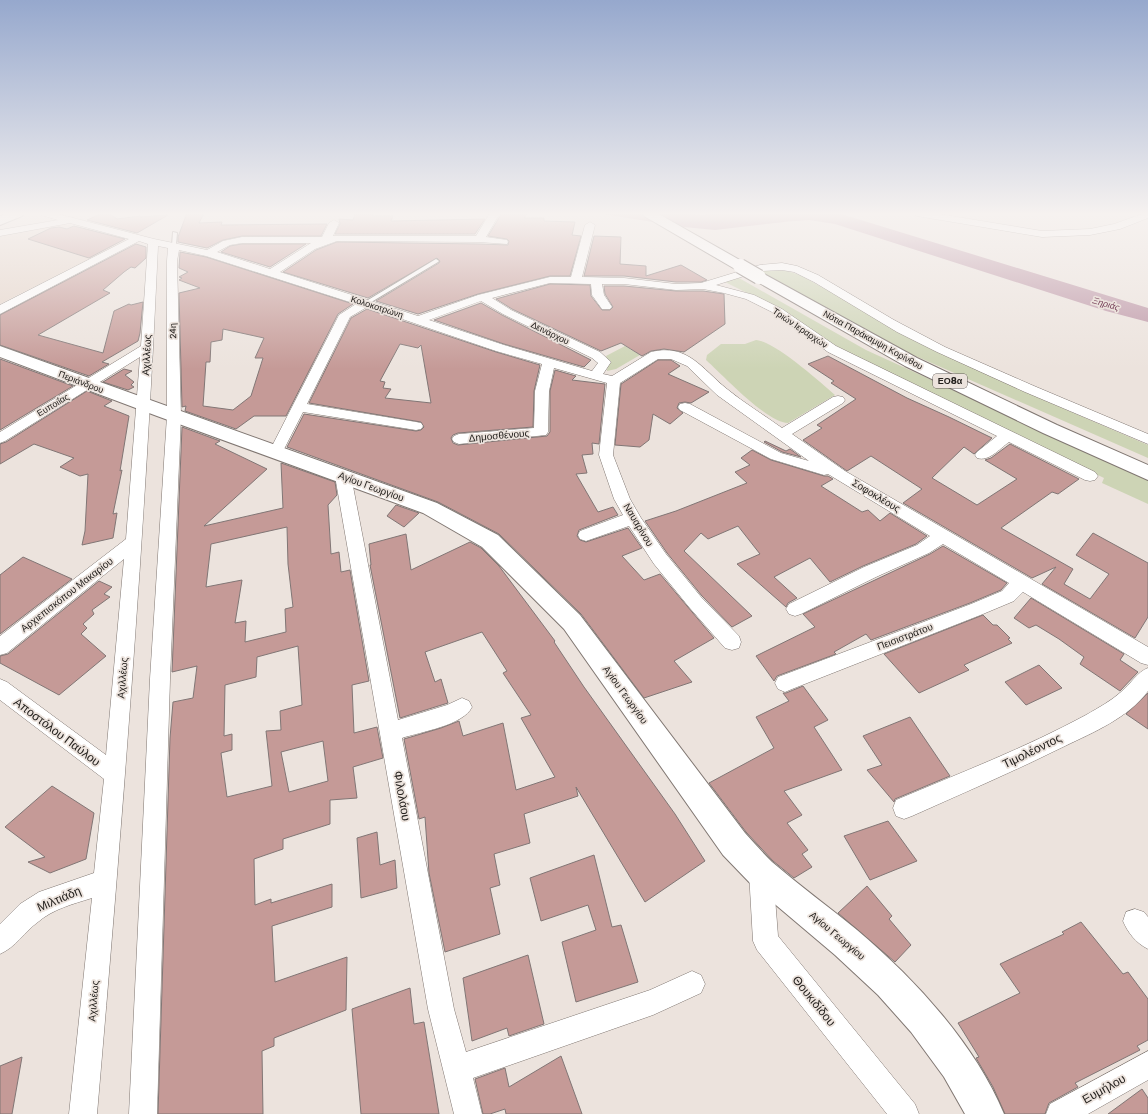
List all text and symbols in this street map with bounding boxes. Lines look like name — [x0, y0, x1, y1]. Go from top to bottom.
street label: Κολοκοτρώνη — [350, 294, 404, 320]
water label: Ξηριάς — [1090, 295, 1121, 313]
street label: Τριών Ιεραρχών — [771, 306, 830, 350]
street label: Νότια Παράκαμψη Κορίνθου — [821, 308, 925, 372]
street label: Δεινάρχου — [529, 319, 571, 347]
street label: 24η — [168, 323, 178, 339]
street label: Αχιλλέως — [140, 334, 154, 376]
street label: Περιάνδρου — [57, 369, 105, 395]
road number: ΕΟ8α — [933, 374, 967, 388]
street label: Ευποιΐας — [35, 391, 71, 418]
street label: Δημοσθένους — [468, 427, 530, 445]
street label: Αγίου Γεωργίου — [337, 470, 405, 504]
street label: Σοφοκλέους — [850, 477, 902, 515]
street label: Ναυαρίνου — [620, 501, 656, 549]
street label: Αρχιεπισκόπου Μακαρίου — [18, 555, 116, 635]
street label: Πεισιστράτου — [875, 621, 935, 653]
street label: Αχιλλέως — [115, 657, 131, 699]
street label: Αγίου Γεωργίου — [600, 664, 650, 726]
street label: Αποστόλου Παύλου — [11, 695, 103, 769]
street label: Τιμολέοντος — [1000, 731, 1064, 771]
street label: Φιλολάου — [391, 770, 413, 822]
street label: Μιλτιάδη — [35, 883, 83, 915]
street label: Αγίου Γεωργίου — [807, 909, 867, 963]
street label: Θουκιδίδου — [790, 973, 838, 1029]
street label: Αχιλλέως — [86, 980, 102, 1022]
street label: Ευμήλου — [1080, 1071, 1128, 1107]

